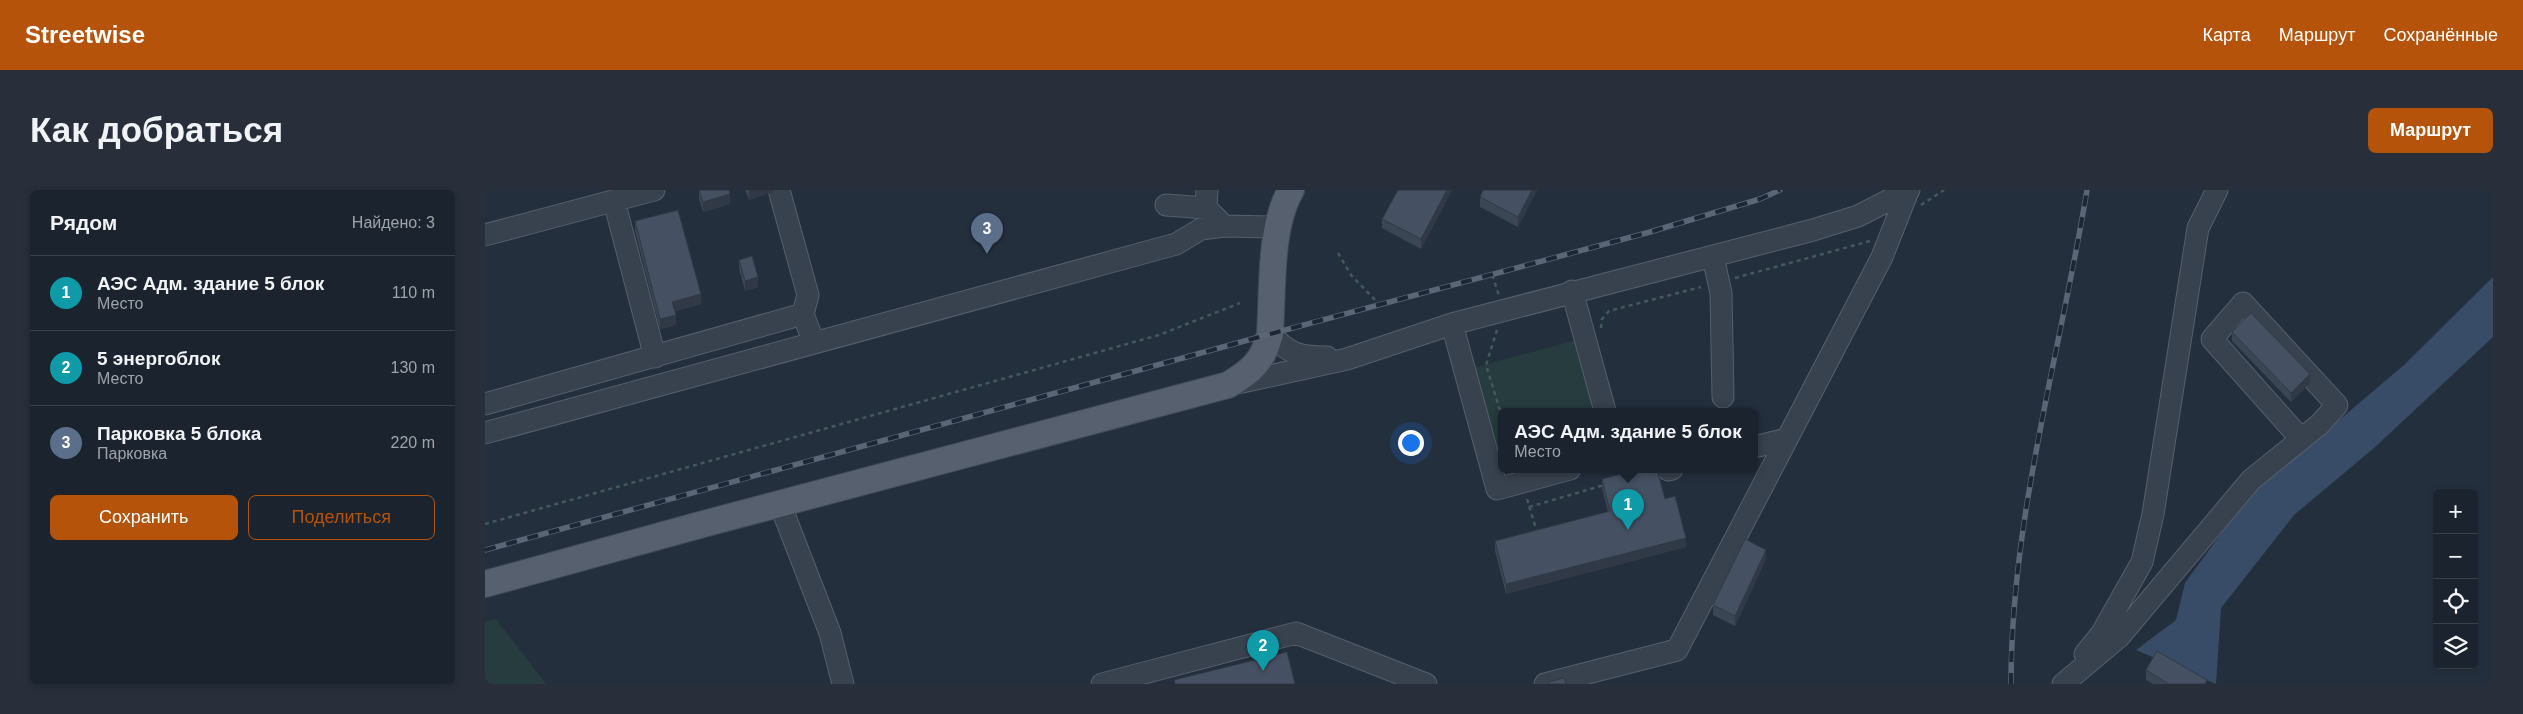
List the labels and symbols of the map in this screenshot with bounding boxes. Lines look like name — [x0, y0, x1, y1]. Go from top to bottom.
pin: 3 — [971, 213, 1003, 254]
your location — [1398, 430, 1424, 456]
pin: 1 — [1612, 489, 1644, 530]
pin: 2 — [1247, 630, 1279, 671]

